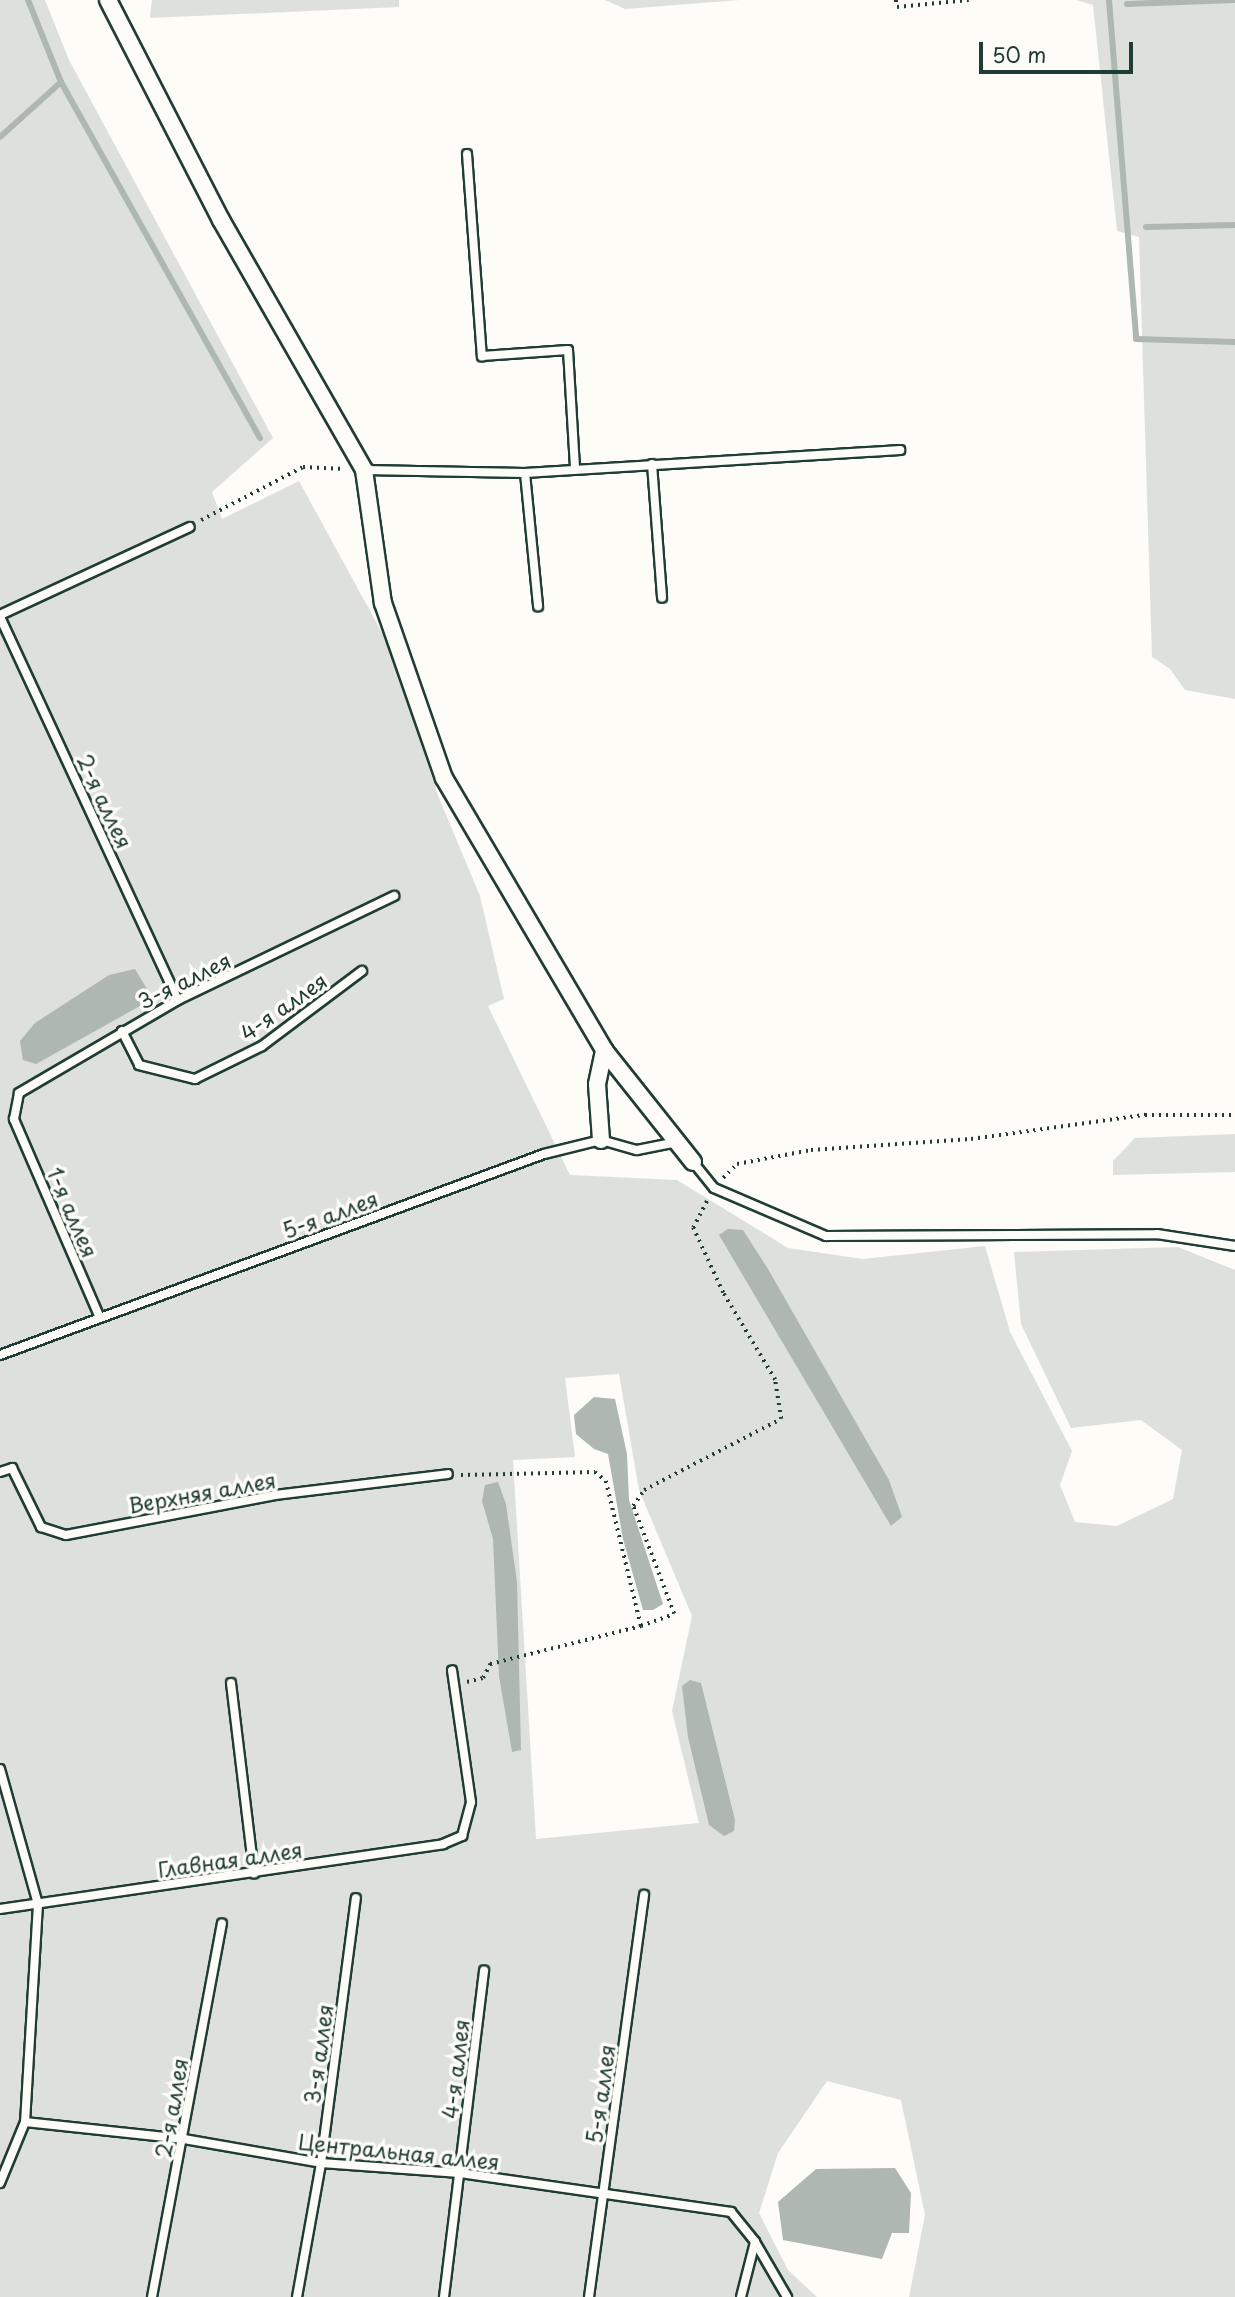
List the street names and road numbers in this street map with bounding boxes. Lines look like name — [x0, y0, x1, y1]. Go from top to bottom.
street label: 2-я аллея — [72, 750, 138, 852]
street label: 3-я аллея — [133, 947, 235, 1013]
street label: 4-я аллея — [235, 967, 331, 1045]
street label: 1-я аллея — [43, 1163, 103, 1261]
street label: 5-я аллея — [279, 1185, 381, 1243]
street label: Верхняя аллея — [126, 1466, 278, 1518]
street label: Главная аллея — [156, 1836, 304, 1882]
street label: 3-я аллея — [299, 2002, 337, 2106]
street label: 4-я аллея — [436, 2018, 474, 2120]
street label: 5-я аллея — [581, 2043, 619, 2145]
street label: 2-я аллея — [150, 2056, 192, 2160]
street label: Центральная аллея — [297, 2128, 501, 2174]

